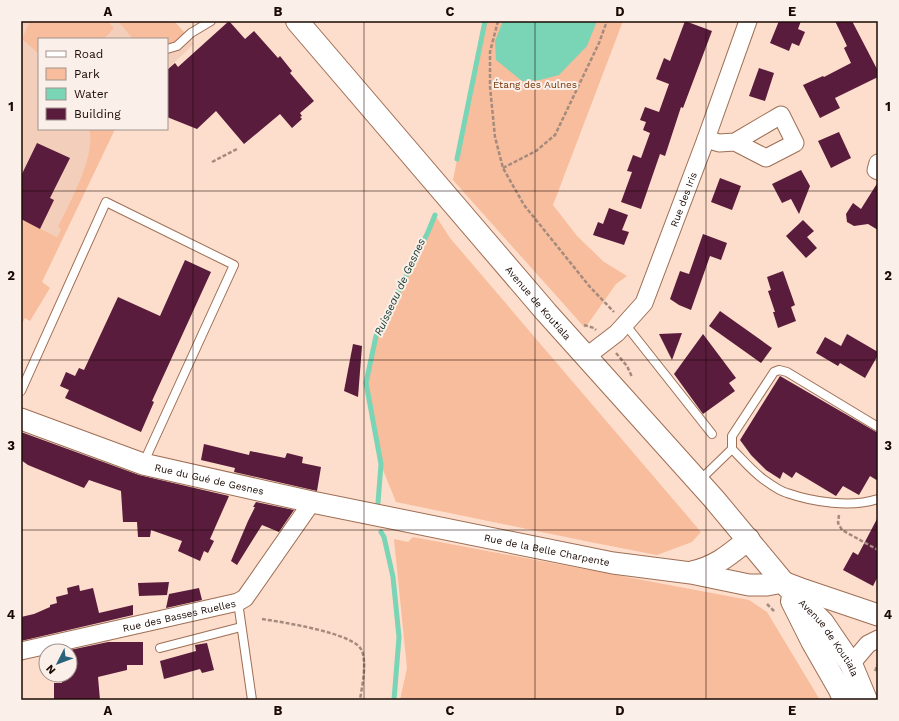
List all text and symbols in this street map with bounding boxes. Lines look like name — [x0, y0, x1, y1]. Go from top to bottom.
text: A — [104, 4, 113, 19]
text: B — [274, 4, 283, 19]
text: C — [446, 4, 455, 19]
text: D — [615, 4, 625, 19]
text: E — [788, 4, 796, 19]
legend — [38, 38, 168, 130]
text: Road — [74, 47, 103, 61]
text: Park — [74, 67, 100, 81]
park label: Étang des Aulnes — [493, 79, 577, 90]
text: Water — [74, 87, 109, 101]
text: 1 — [8, 99, 14, 114]
text: 1 — [885, 99, 891, 114]
text: Building — [74, 107, 121, 121]
street label: Rue des Iris — [668, 170, 699, 228]
water label: Ruisseau de Gesnes — [372, 236, 428, 338]
street label: Avenue de Koutiala — [503, 264, 574, 342]
text: 2 — [7, 268, 15, 283]
text: 2 — [884, 268, 892, 283]
text: 3 — [7, 438, 15, 453]
text: 3 — [884, 438, 892, 453]
street label: Rue du Gué de Gesnes — [154, 461, 265, 497]
street label: Rue de la Belle Charpente — [483, 532, 611, 568]
street label: Rue des Basses Ruelles — [121, 597, 237, 633]
street label: Avenue de Koutiala — [797, 597, 861, 678]
text: 4 — [7, 607, 16, 622]
text: 4 — [884, 607, 893, 622]
north arrow — [38, 643, 78, 683]
text: N — [43, 662, 58, 677]
text: A — [104, 703, 113, 718]
text: B — [274, 703, 283, 718]
text: C — [446, 703, 455, 718]
text: D — [615, 703, 625, 718]
text: E — [788, 703, 796, 718]

